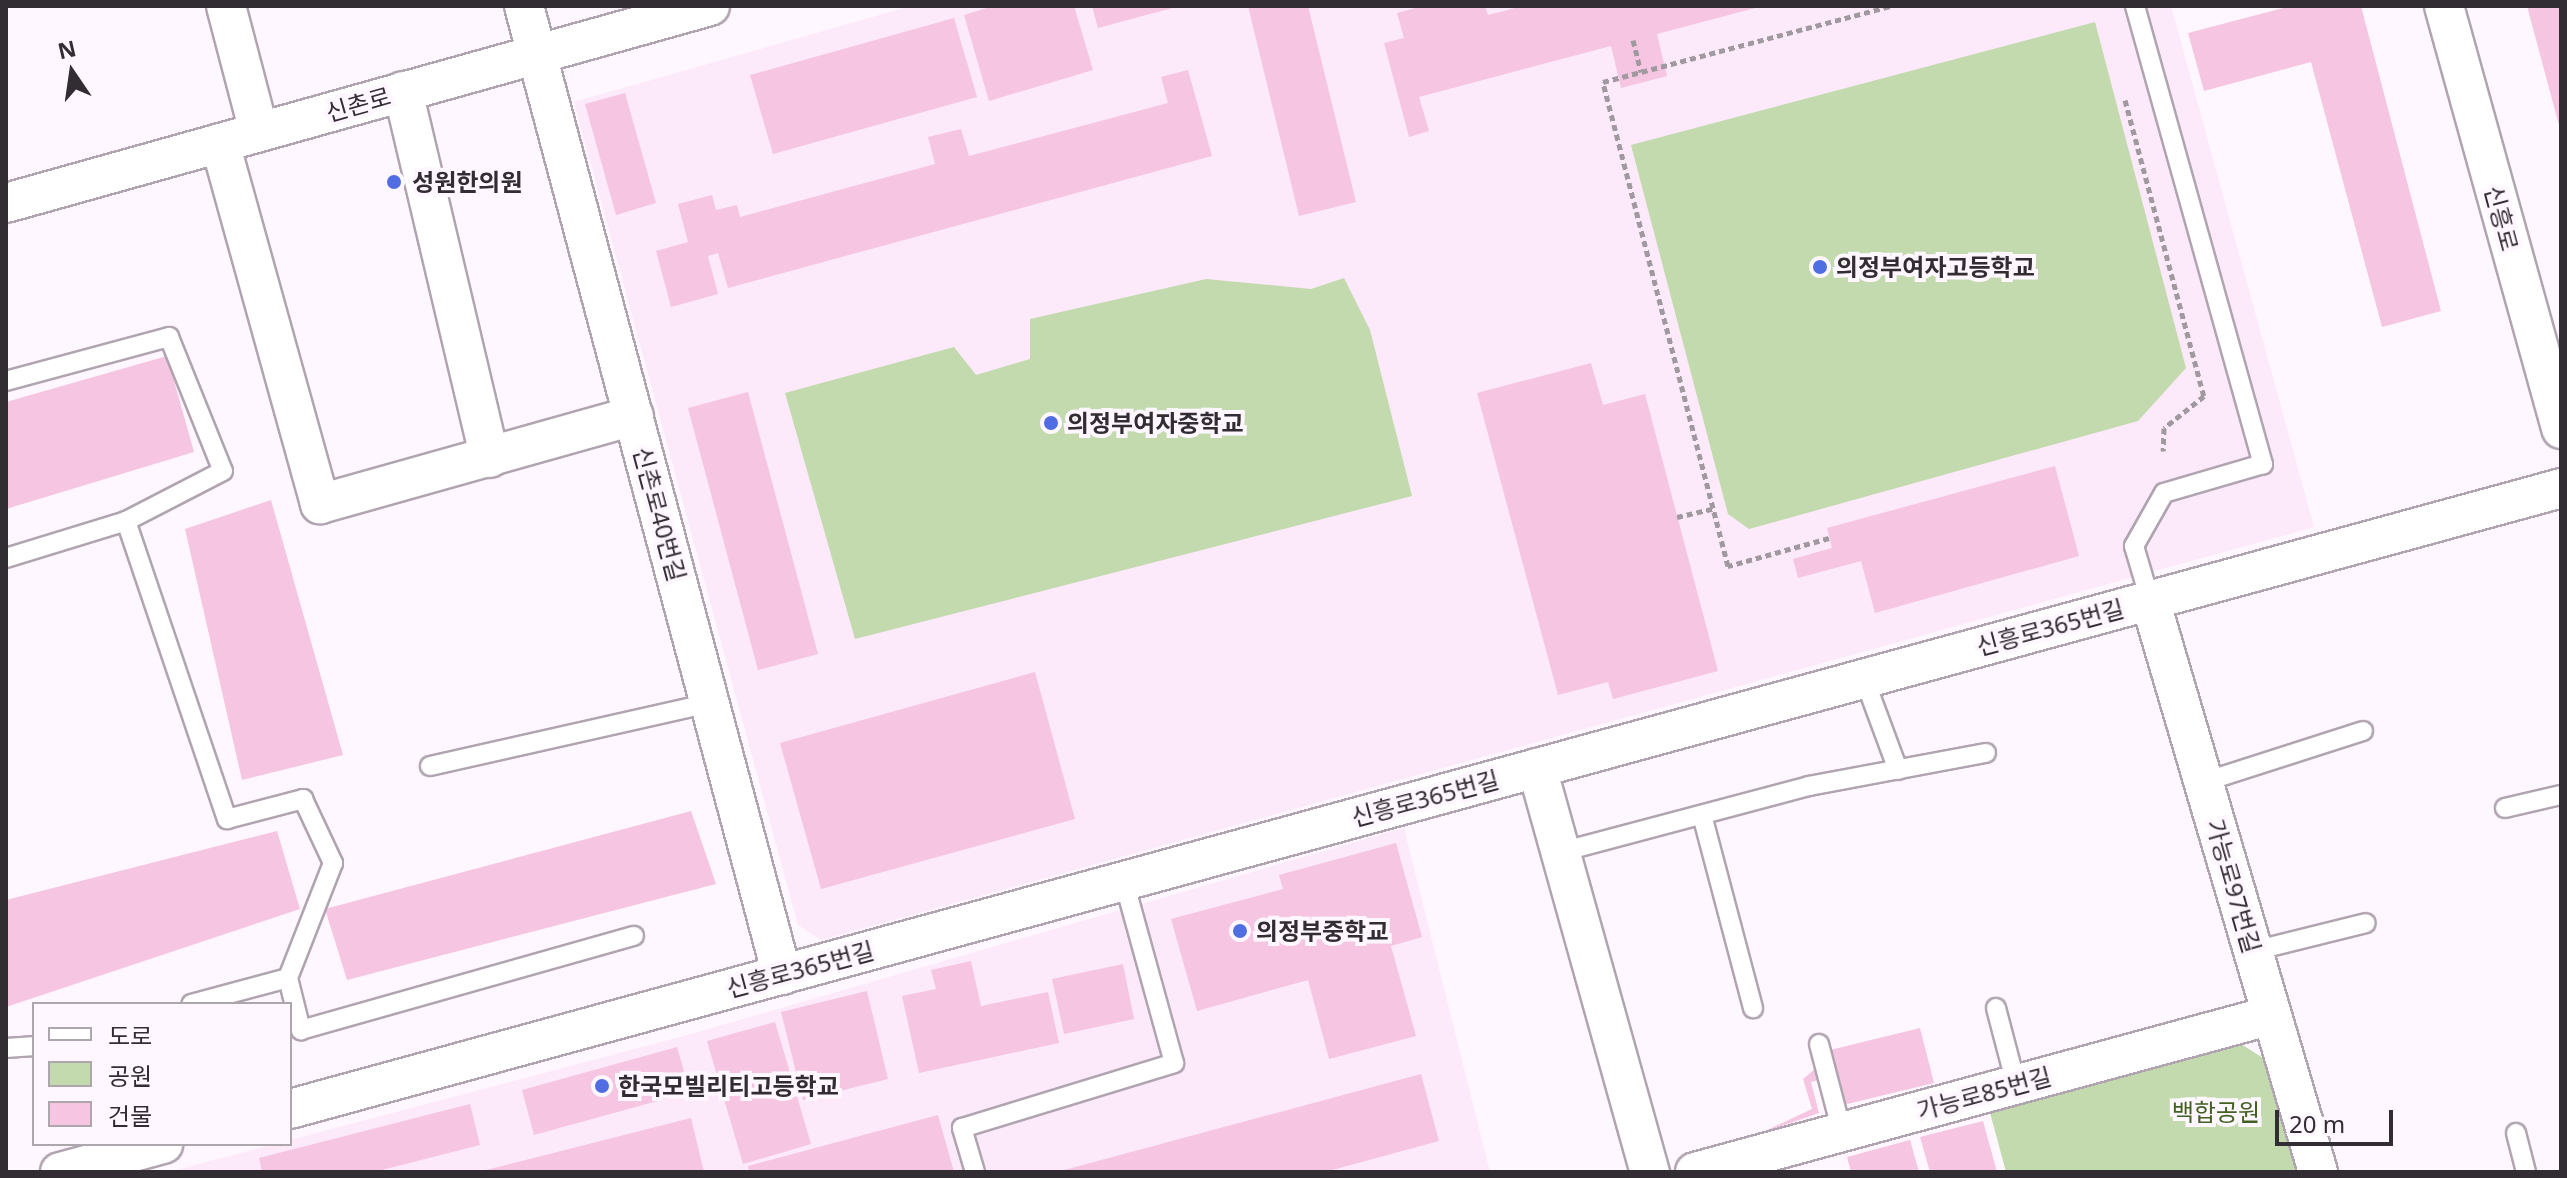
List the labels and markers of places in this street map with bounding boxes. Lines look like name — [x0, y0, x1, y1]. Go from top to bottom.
place label: 성원한의원 — [412, 168, 522, 196]
marker: 성원한의원 — [383, 171, 405, 193]
place label: 의정부여자고등학교 — [1836, 253, 2035, 281]
marker: 의정부여자고등학교 — [1811, 258, 1829, 276]
place label: 의정부여자중학교 — [1067, 409, 1244, 437]
marker: 의정부여자중학교 — [1042, 414, 1060, 432]
place label: 의정부중학교 — [1256, 917, 1388, 945]
marker: 의정부중학교 — [1231, 922, 1249, 940]
place label: 한국모빌리티고등학교 — [618, 1072, 839, 1100]
marker: 한국모빌리티고등학교 — [593, 1077, 611, 1095]

